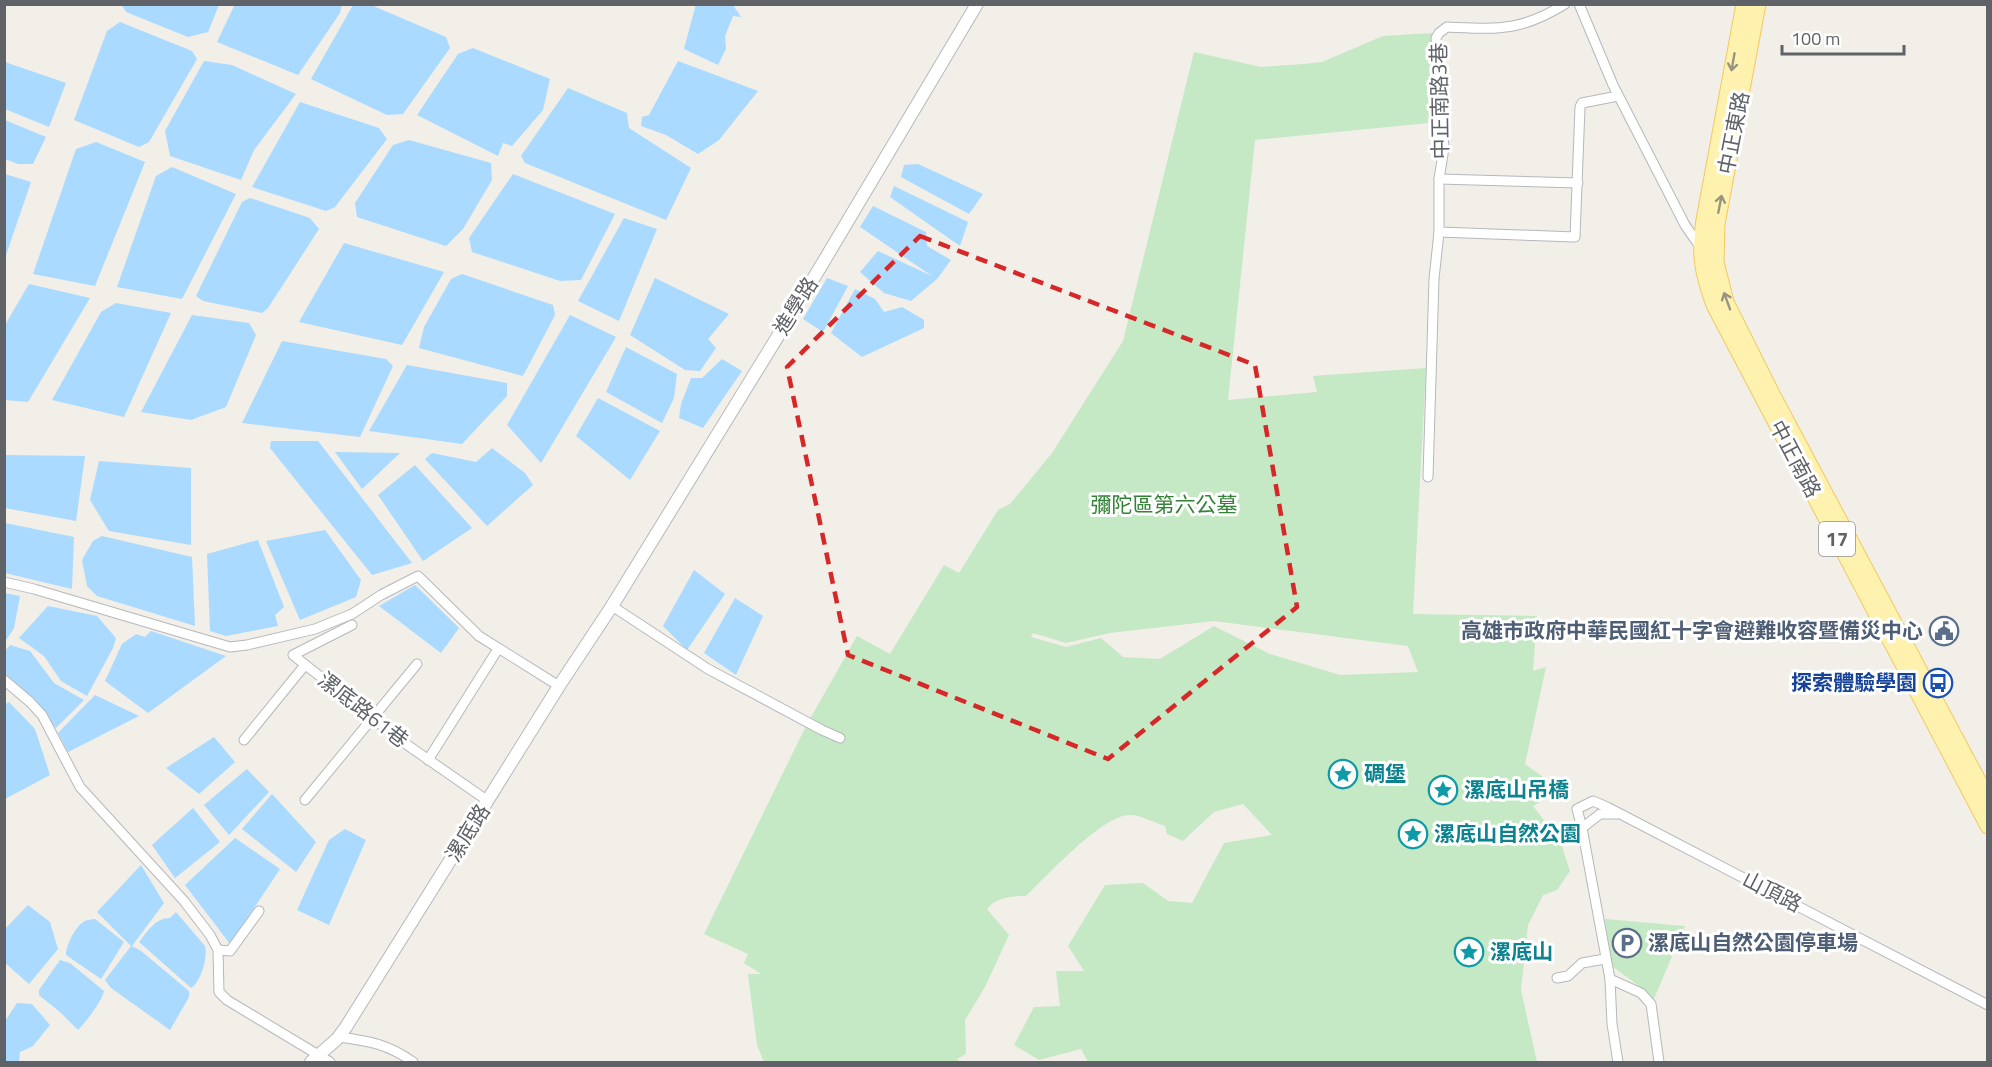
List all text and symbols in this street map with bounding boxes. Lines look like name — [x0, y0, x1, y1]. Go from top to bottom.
scale bar — [1782, 18, 1904, 56]
text: 100 m — [1791, 25, 1840, 52]
street label: 中正南路3巷 — [1422, 42, 1456, 160]
one-way arrow — [1727, 52, 1738, 71]
street label: 中正東路 — [1709, 89, 1757, 177]
one-way arrow — [1715, 194, 1726, 214]
street label: 進學路 — [765, 270, 825, 341]
one-way arrow — [1720, 292, 1731, 311]
street label: 中正南路 — [1762, 414, 1830, 503]
park label: 彌陀區第六公墓 — [1091, 488, 1238, 520]
road number: 17 — [1819, 522, 1855, 556]
place label: 高雄市政府中華民國紅十字會避難收容暨備災中心 — [1461, 614, 1923, 646]
public building icon: 高雄市政府中華民國紅十字會避難收容暨備災中心 — [1928, 615, 1960, 647]
street label: 漯底路61巷 — [311, 664, 416, 755]
place label: 探索體驗學園 — [1791, 666, 1917, 698]
bus stop icon: 探索體驗學園 — [1922, 667, 1954, 699]
place label: 碉堡 — [1364, 757, 1406, 789]
place icon: 碉堡 — [1327, 758, 1359, 790]
place label: 漯底山吊橋 — [1464, 773, 1569, 805]
place icon: 漯底山吊橋 — [1427, 774, 1459, 806]
street label: 漯底路 — [437, 797, 497, 868]
place label: 漯底山自然公園 — [1434, 817, 1581, 849]
place icon: 漯底山自然公園 — [1397, 818, 1429, 850]
street label: 山頂路 — [1737, 863, 1808, 920]
place label: 漯底山自然公園停車場 — [1648, 926, 1858, 958]
parking icon: 漯底山自然公園停車場 — [1611, 927, 1643, 959]
place label: 漯底山 — [1490, 935, 1553, 967]
place icon: 漯底山 — [1453, 936, 1485, 968]

